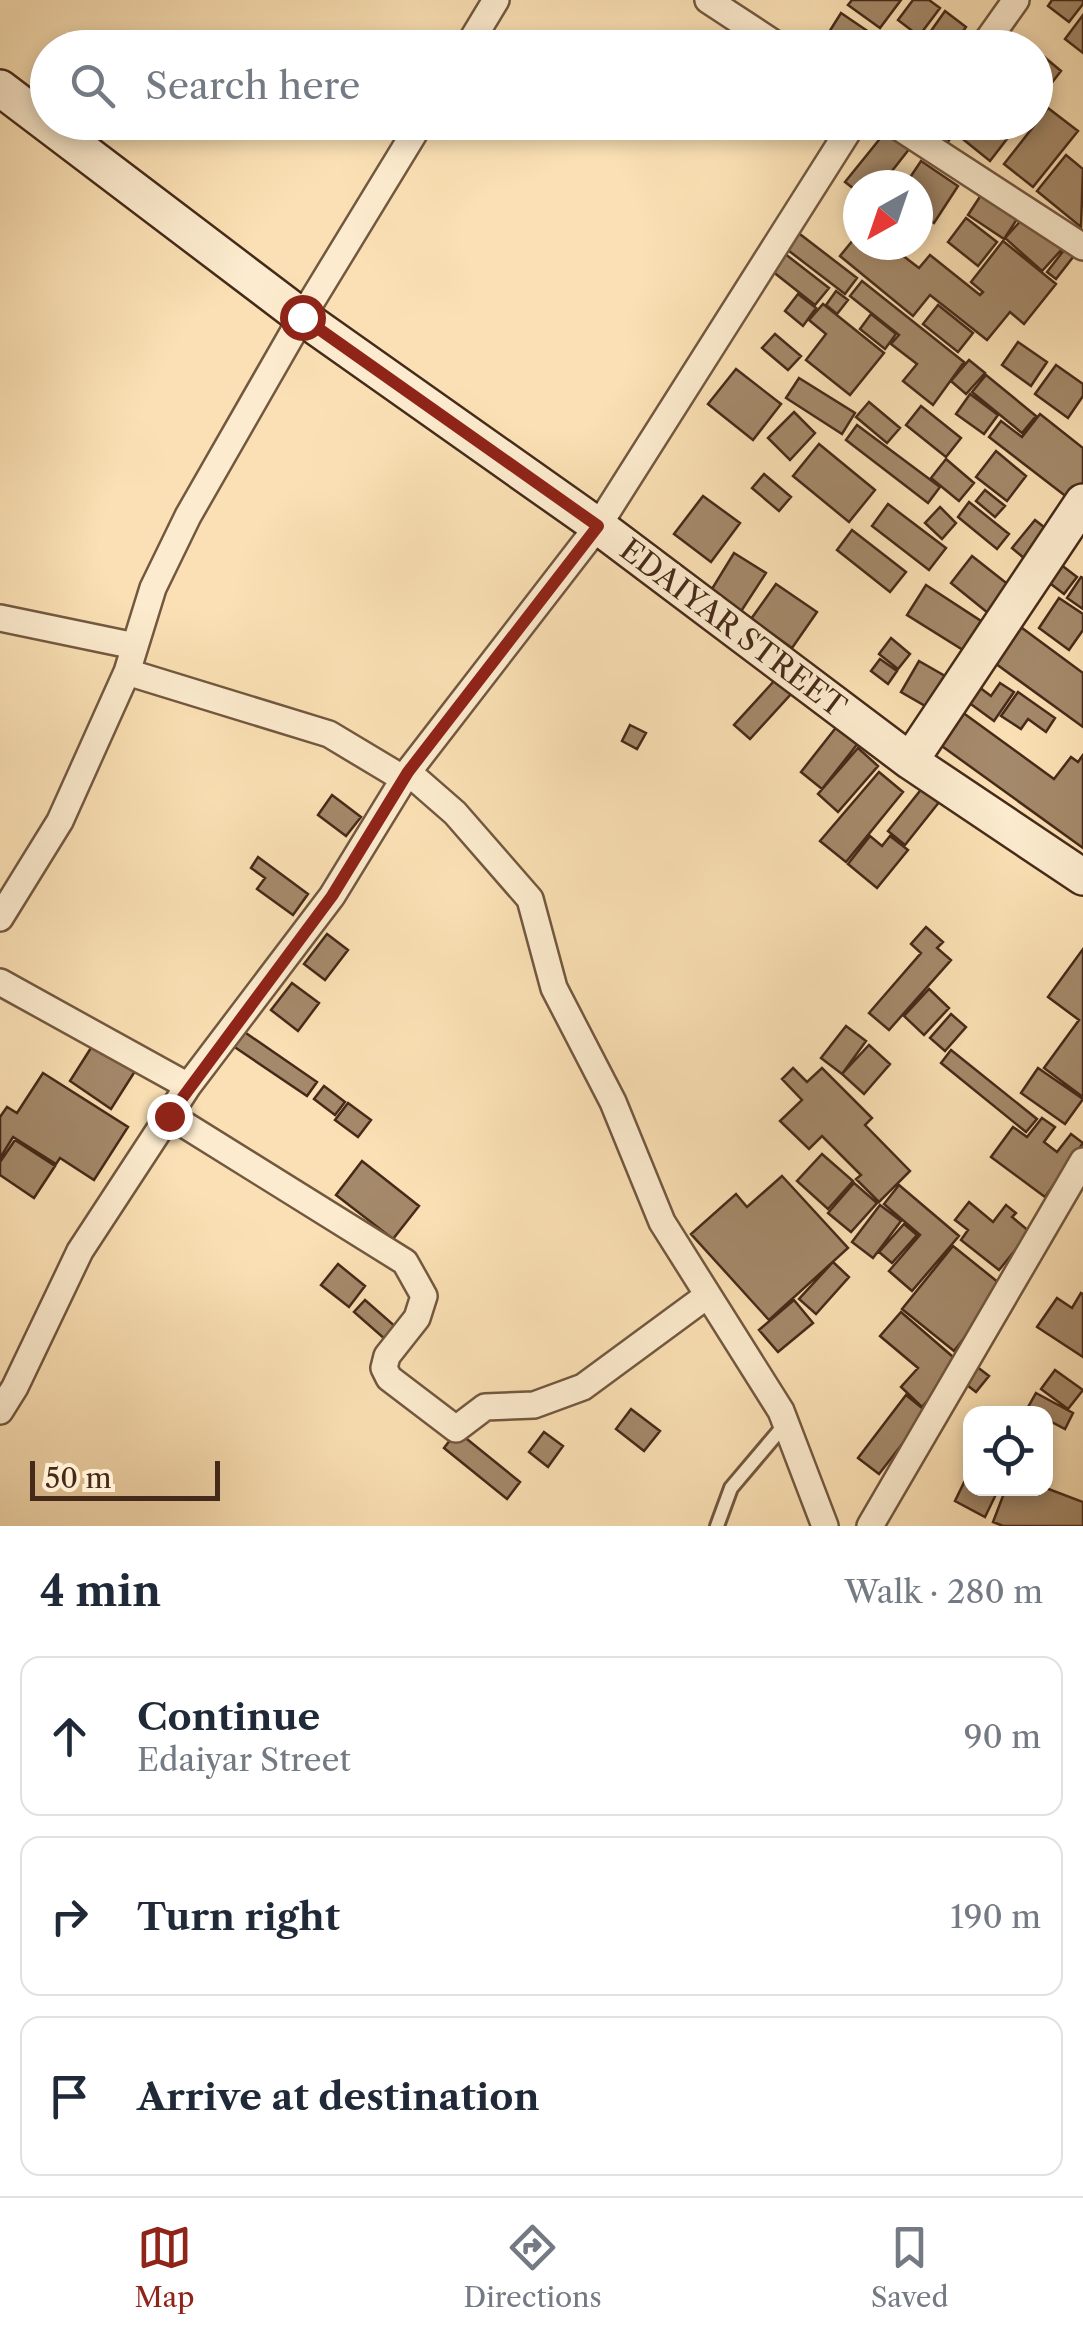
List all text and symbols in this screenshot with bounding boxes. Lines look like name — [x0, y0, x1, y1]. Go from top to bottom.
search box — [30, 30, 1053, 140]
icon: search — [65, 58, 120, 113]
text: Search here — [145, 62, 360, 109]
north arrow — [843, 170, 933, 260]
route start — [280, 295, 326, 341]
street label: EDAIYAR STREET — [613, 531, 854, 725]
route end — [147, 1094, 193, 1140]
map controls — [963, 1406, 1053, 1496]
button: locate — [963, 1406, 1053, 1496]
scale bar — [30, 1456, 220, 1500]
text: 50 m — [45, 1461, 112, 1495]
text: 4 min — [40, 1565, 161, 1617]
text: Walk · 280 m — [845, 1572, 1043, 1611]
text: Continue — [137, 1693, 320, 1740]
icon: ahead — [42, 1709, 97, 1764]
text: 90 m — [964, 1717, 1041, 1756]
text: Edaiyar Street — [137, 1740, 351, 1779]
icon: right — [42, 1889, 97, 1944]
text: Turn right — [137, 1893, 340, 1940]
text: 190 m — [950, 1897, 1041, 1936]
icon: arrive — [42, 2069, 97, 2124]
text: Arrive at destination — [137, 2073, 540, 2120]
tab: Map — [134, 2220, 195, 2314]
tab: Directions — [463, 2220, 602, 2314]
tab: Saved — [871, 2220, 949, 2314]

